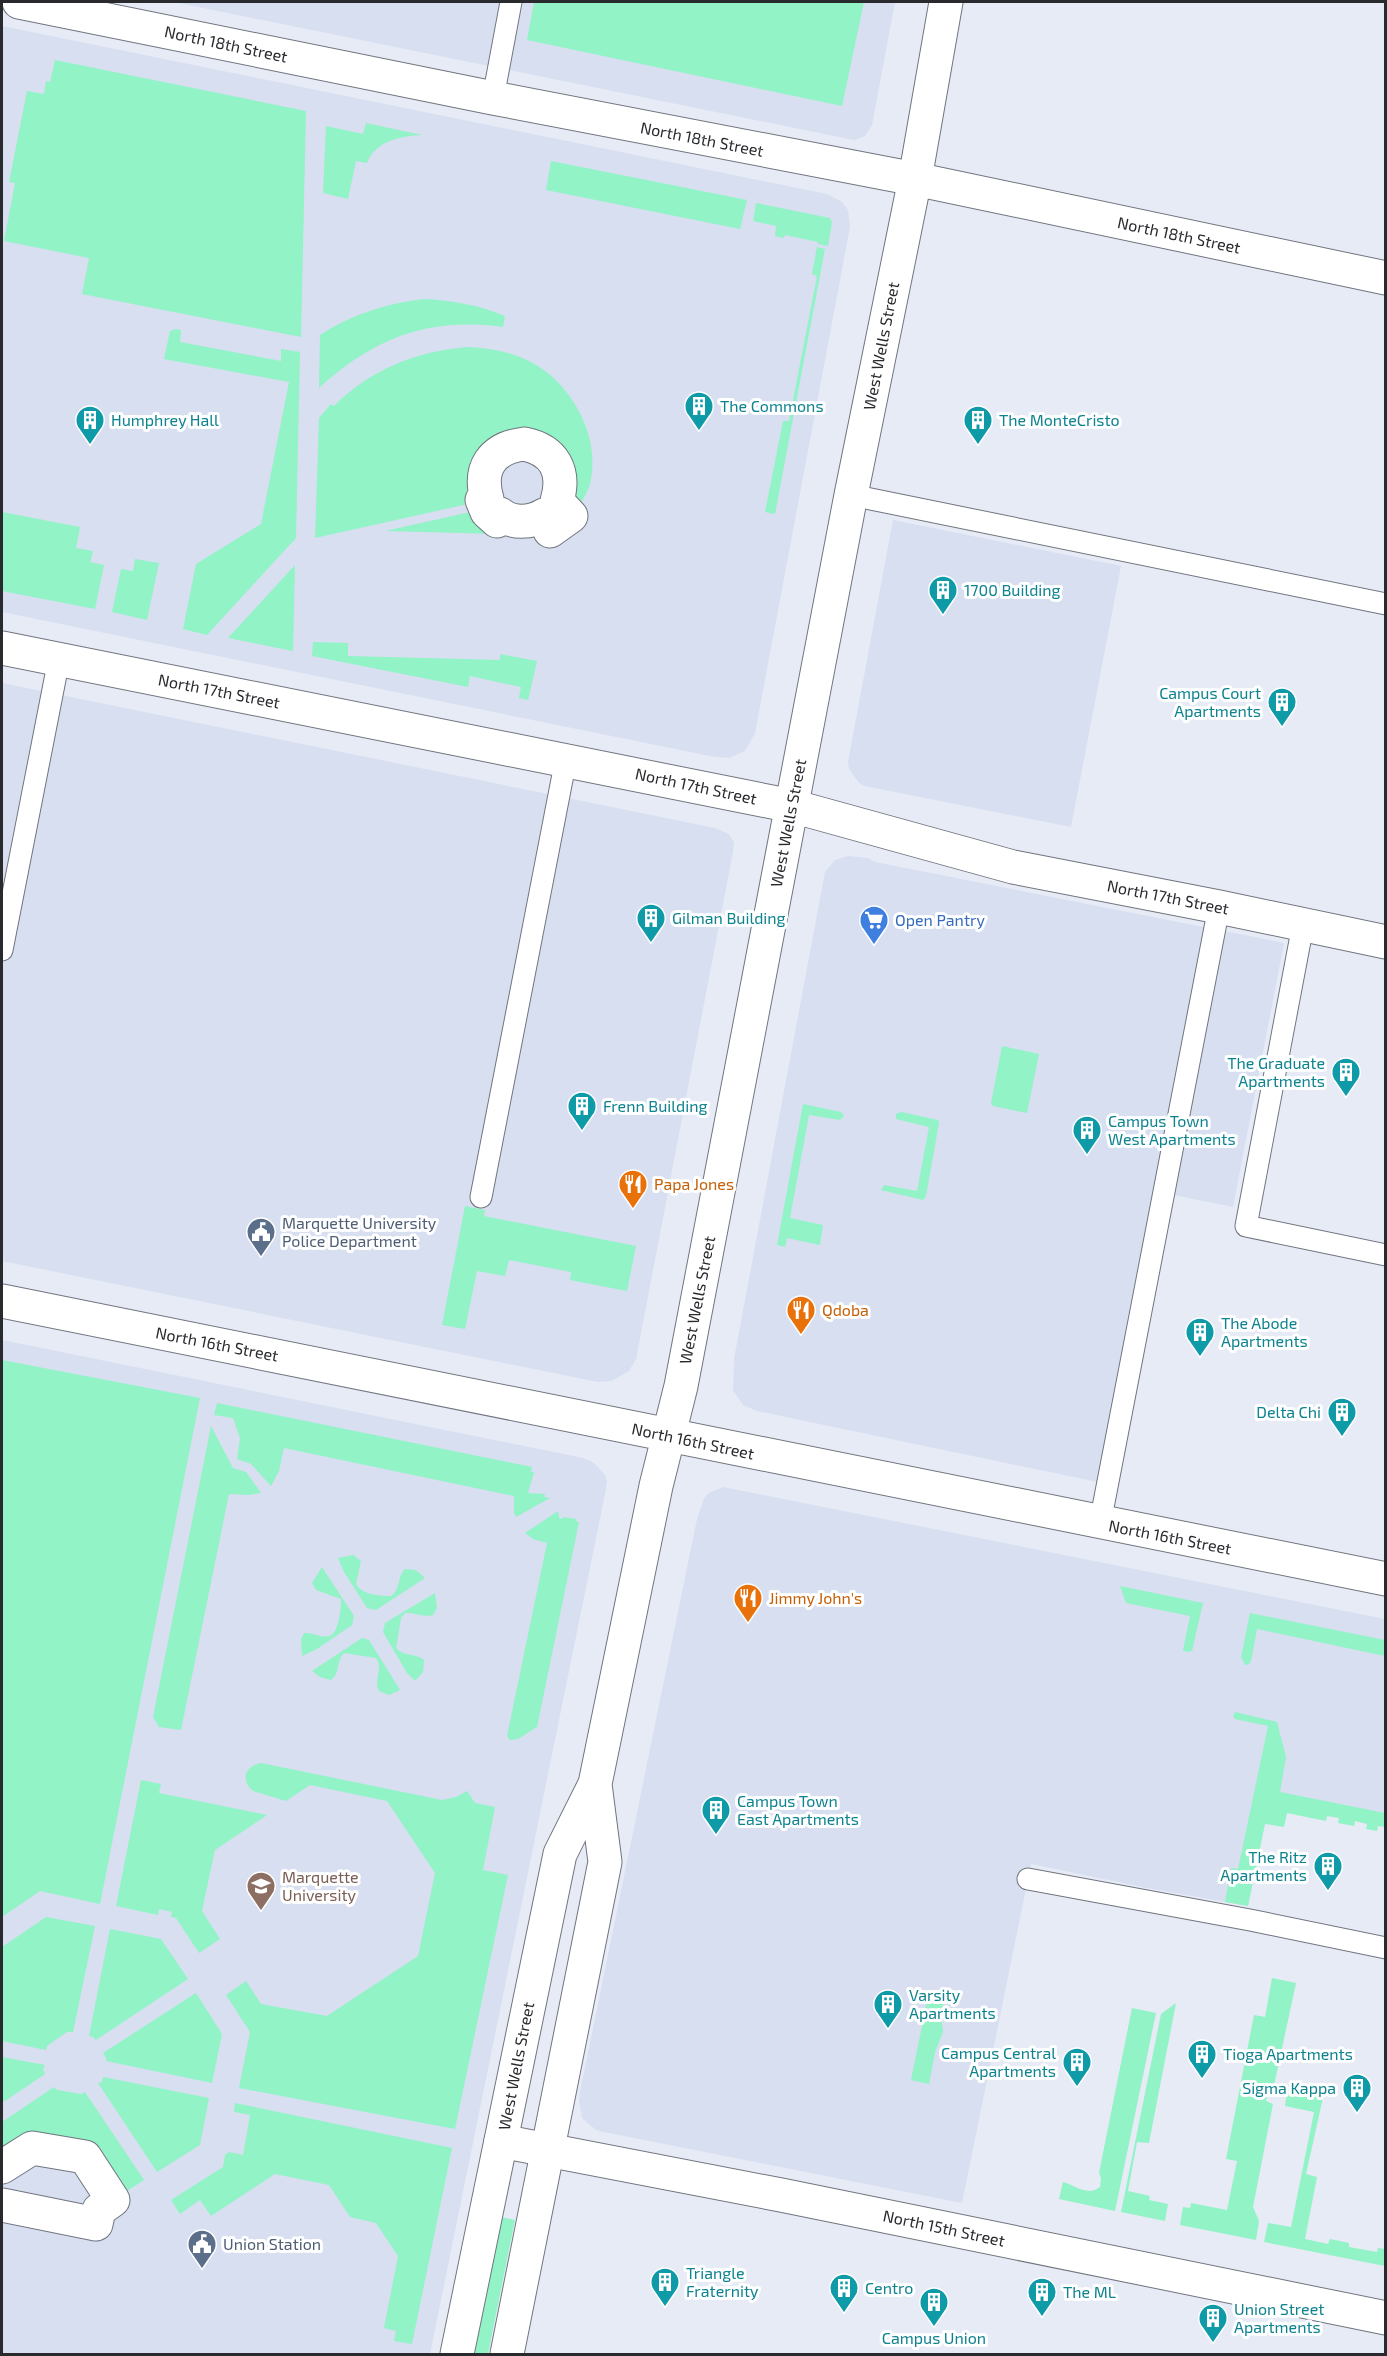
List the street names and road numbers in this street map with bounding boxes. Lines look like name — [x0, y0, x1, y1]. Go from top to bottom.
street label: North 18th Street — [163, 21, 289, 66]
street label: North 18th Street — [639, 117, 765, 160]
street label: North 18th Street — [1116, 212, 1242, 257]
street label: West Wells Street — [859, 280, 902, 412]
street label: North 17th Street — [157, 669, 282, 712]
street label: West Wells Street — [766, 757, 809, 889]
street label: North 17th Street — [634, 763, 759, 808]
street label: North 17th Street — [1106, 875, 1231, 918]
street label: West Wells Street — [675, 1234, 718, 1366]
street label: North 16th Street — [154, 1322, 280, 1365]
street label: North 16th Street — [630, 1418, 756, 1463]
street label: North 16th Street — [1107, 1515, 1233, 1558]
street label: West Wells Street — [494, 2000, 537, 2132]
street label: North 15th Street — [881, 2205, 1007, 2250]

